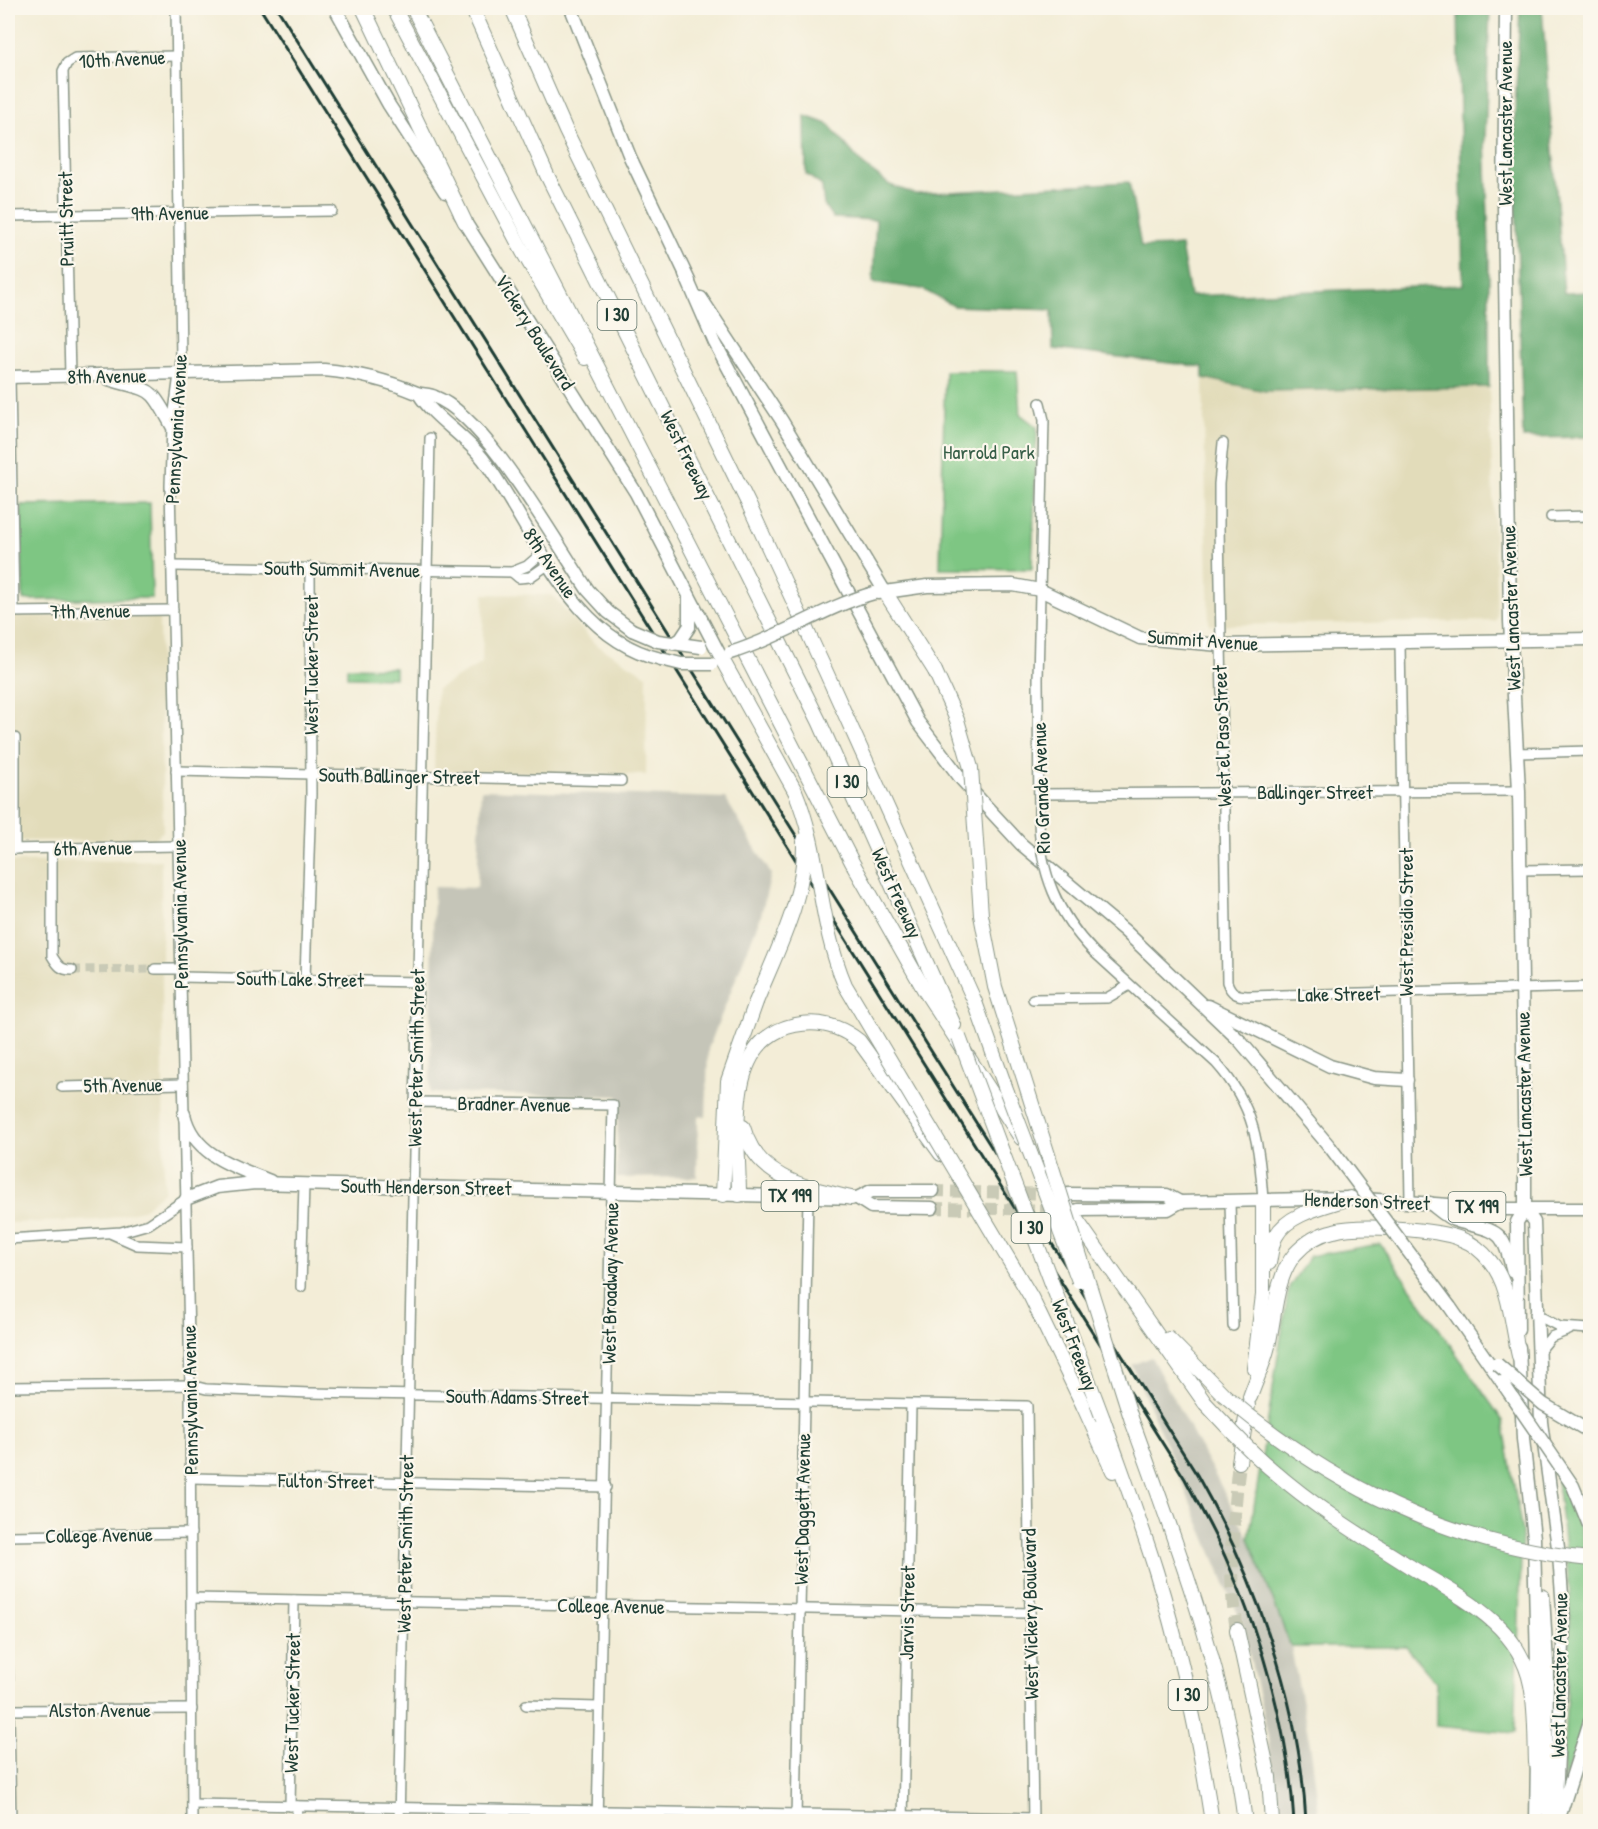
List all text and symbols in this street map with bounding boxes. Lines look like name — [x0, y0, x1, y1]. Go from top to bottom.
street label: West Lancaster Avenue — [1491, 40, 1518, 205]
street label: 10th Avenue — [78, 43, 166, 74]
street label: Pruitt Street — [51, 170, 80, 267]
street label: 9th Avenue — [131, 198, 209, 227]
street label: Vickery Boulevard — [489, 269, 582, 395]
road number: I 30 — [598, 300, 636, 330]
street label: Pennsylvania Avenue — [158, 354, 193, 504]
street label: 8th Avenue — [67, 361, 147, 390]
street label: West Freeway — [654, 406, 721, 504]
park label: Harrold Park — [943, 438, 1035, 465]
street label: 8th Avenue — [517, 522, 584, 603]
street label: West Lancaster Avenue — [1494, 525, 1527, 691]
street label: South Summit Avenue — [264, 554, 420, 583]
street label: West Tucker Street — [297, 594, 324, 735]
street label: 7th Avenue — [50, 596, 131, 625]
street label: Summit Avenue — [1147, 622, 1259, 657]
street label: West el Paso Street — [1205, 664, 1237, 807]
street label: Rio Grande Avenue — [1025, 722, 1056, 854]
street label: South Ballinger Street — [318, 761, 481, 790]
road number: I 30 — [828, 767, 866, 797]
street label: Ballinger Street — [1257, 778, 1374, 805]
street label: 6th Avenue — [53, 833, 133, 862]
street label: Pennsylvania Avenue — [165, 839, 194, 989]
street label: West Freeway — [866, 843, 929, 942]
street label: West Presidio Street — [1392, 847, 1419, 996]
street label: South Lake Street — [236, 964, 365, 993]
street label: West Peter Smith Street — [400, 968, 431, 1147]
street label: Lake Street — [1297, 979, 1382, 1008]
street label: West Lancaster Avenue — [1509, 1011, 1538, 1177]
street label: 5th Avenue — [83, 1070, 163, 1099]
street label: Bradner Avenue — [457, 1089, 571, 1118]
street label: South Henderson Street — [340, 1172, 513, 1202]
road number: TX 199 — [762, 1181, 818, 1211]
street label: Henderson Street — [1304, 1185, 1431, 1216]
road number: TX 199 — [1448, 1192, 1506, 1222]
street label: West Broadway Avenue — [595, 1202, 624, 1364]
road number: I 30 — [1012, 1213, 1050, 1243]
street label: West Freeway — [1046, 1295, 1105, 1395]
street label: Pennsylvania Avenue — [175, 1325, 204, 1475]
street label: South Adams Street — [445, 1382, 590, 1411]
street label: West Daggett Avenue — [787, 1433, 816, 1585]
street label: West Peter Smith Street — [389, 1454, 420, 1633]
street label: Fulton Street — [277, 1466, 375, 1495]
street label: College Avenue — [45, 1520, 153, 1549]
street label: West Vickery Boulevard — [1015, 1528, 1044, 1700]
street label: Jarvis Street — [892, 1565, 921, 1660]
street label: College Avenue — [557, 1591, 665, 1620]
street label: West Lancaster Avenue — [1544, 1592, 1573, 1758]
street label: West Tucker Street — [277, 1632, 306, 1773]
road number: I 30 — [1168, 1680, 1208, 1710]
street label: Alston Avenue — [49, 1696, 151, 1723]

